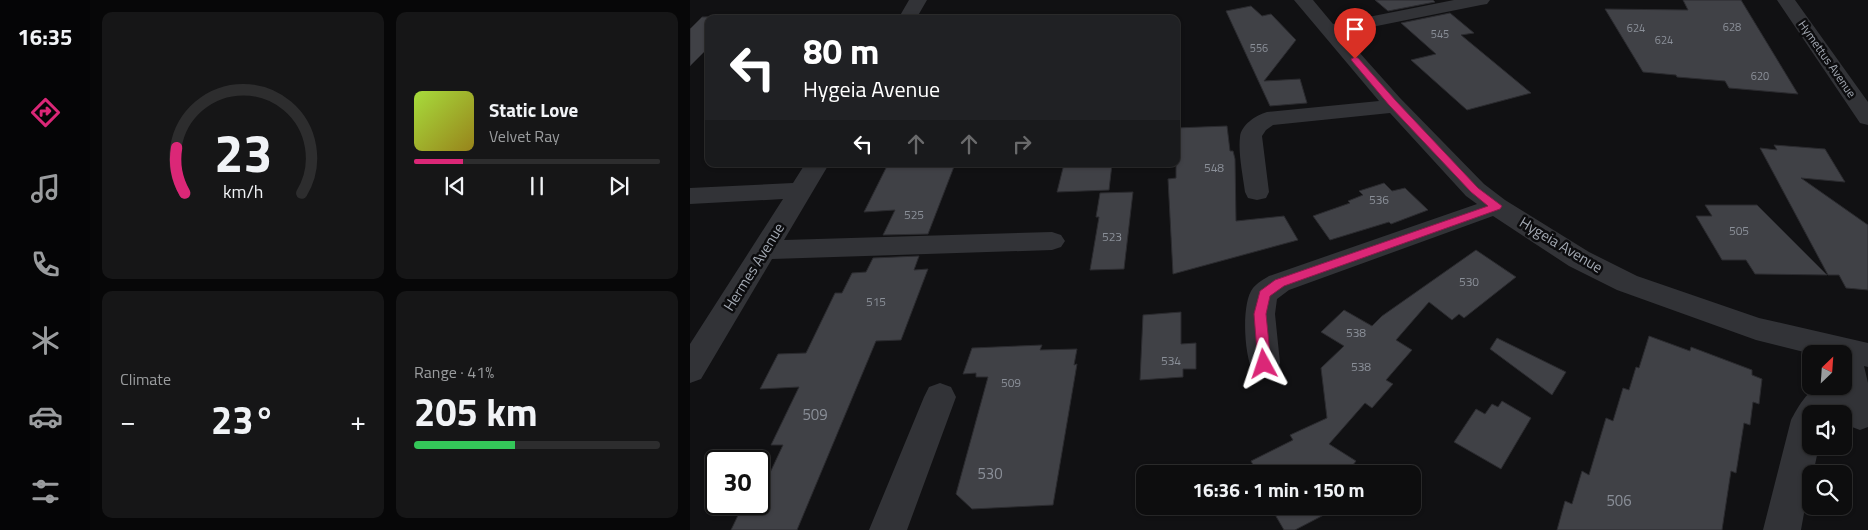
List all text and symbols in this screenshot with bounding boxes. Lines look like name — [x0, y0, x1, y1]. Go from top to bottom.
pin — [1334, 8, 1376, 59]
icon: arrive — [1341, 15, 1369, 43]
street label: Hymettus Avenue — [1794, 16, 1861, 101]
house number: 628 — [1723, 19, 1741, 35]
text: 16:35 — [18, 20, 72, 54]
house number: 624 — [1627, 20, 1645, 36]
text: 80 m — [803, 24, 879, 78]
house number: 545 — [1431, 26, 1449, 42]
house number: 624 — [1655, 32, 1673, 48]
icon: left — [720, 35, 785, 100]
house number: 556 — [1250, 40, 1268, 56]
house number: 620 — [1751, 68, 1769, 84]
text: Hygeia Avenue — [803, 72, 940, 106]
icon: directions — [28, 95, 63, 130]
text: Static Love — [489, 95, 578, 124]
text: 23 — [214, 113, 272, 192]
text: Velvet Ray — [489, 124, 560, 148]
icon: left — [849, 130, 877, 158]
icon: ahead — [902, 130, 930, 158]
icon: ahead — [955, 130, 983, 158]
icon: right — [1008, 130, 1036, 158]
house number: 548 — [1204, 158, 1224, 177]
icon: music — [28, 171, 63, 206]
icon: previous — [441, 172, 469, 200]
icon: pause — [523, 172, 551, 200]
icon: next — [605, 172, 633, 200]
text: km/h — [223, 178, 263, 205]
house number: 536 — [1369, 190, 1389, 209]
house number: 525 — [904, 205, 924, 224]
street label: Hygeia Avenue — [1515, 211, 1607, 279]
street label: Hermes Avenue — [717, 218, 790, 315]
house number: 505 — [1729, 221, 1749, 240]
house number: 523 — [1102, 227, 1122, 246]
icon: phone — [28, 247, 63, 282]
house number: 530 — [1459, 272, 1479, 291]
house number: 515 — [866, 292, 886, 311]
icon: climate — [28, 323, 63, 358]
house number: 538 — [1346, 323, 1366, 342]
position arrow — [1237, 337, 1289, 389]
north arrow — [1802, 345, 1852, 395]
map controls — [1802, 345, 1852, 515]
house number: 534 — [1161, 351, 1181, 370]
house number: 538 — [1351, 357, 1371, 376]
text: Range · 41% — [414, 360, 494, 384]
text: Climate — [120, 367, 171, 391]
house number: 509 — [1001, 373, 1021, 392]
text: 205 km — [414, 383, 538, 441]
text: 23° — [211, 391, 275, 449]
icon: car — [28, 399, 63, 434]
text: − — [120, 399, 136, 442]
text: + — [350, 399, 366, 442]
house number: 509 — [802, 403, 828, 426]
button: sound — [1802, 405, 1852, 455]
speed limit sign: 30 — [705, 450, 770, 515]
house number: 530 — [977, 462, 1003, 485]
button: search — [1802, 465, 1852, 515]
icon: filters — [28, 474, 63, 509]
text: 16:36 · 1 min · 150 m — [1192, 475, 1365, 504]
house number: 506 — [1606, 489, 1632, 512]

